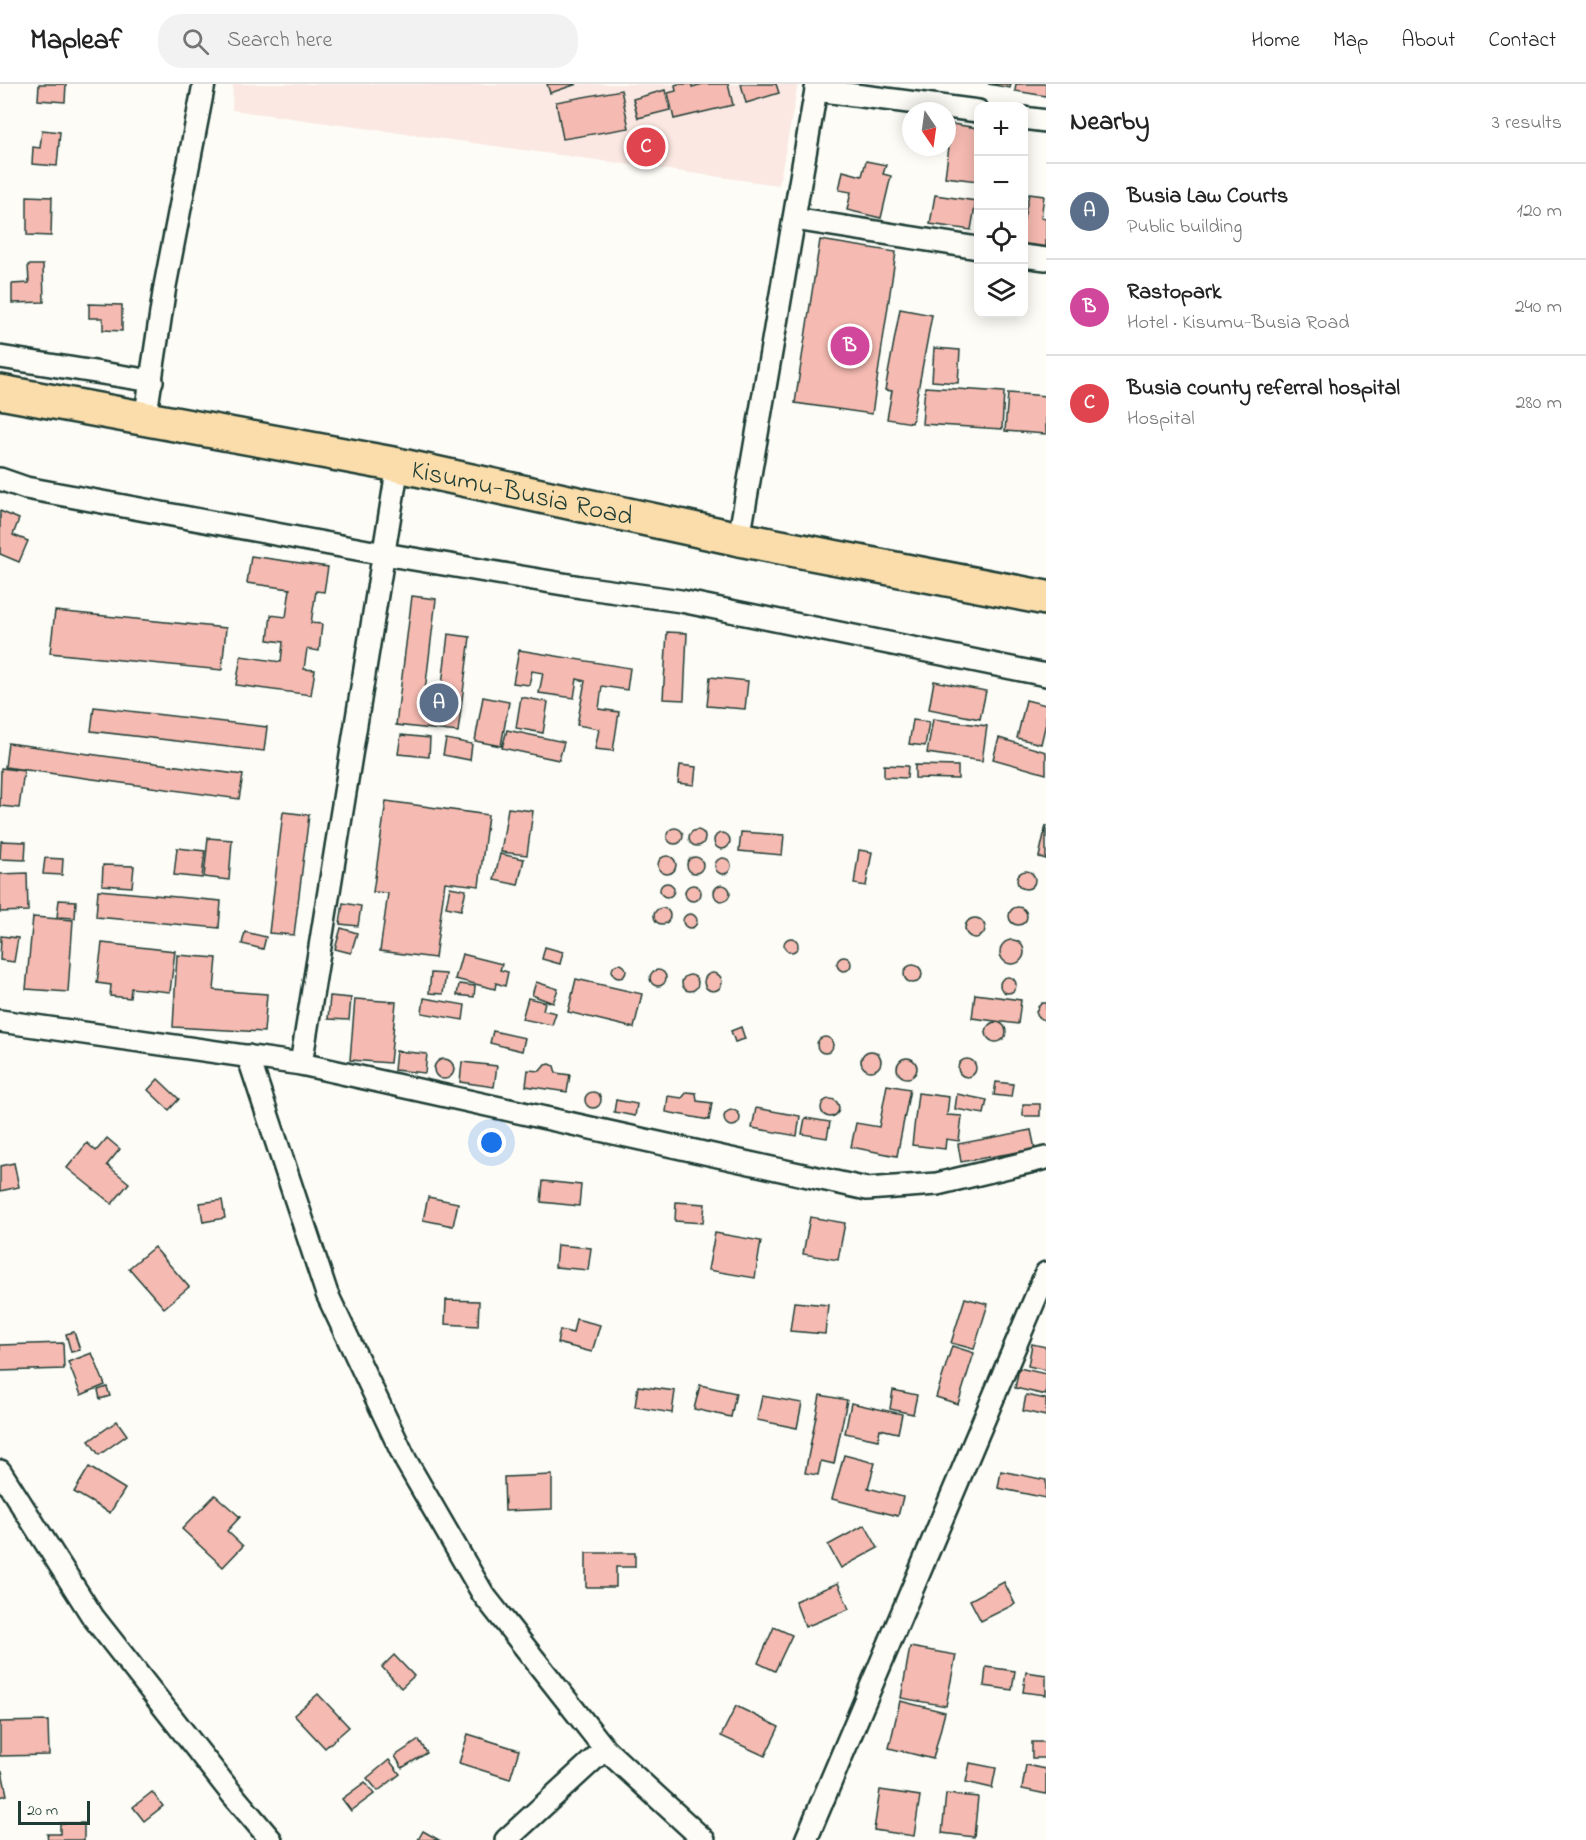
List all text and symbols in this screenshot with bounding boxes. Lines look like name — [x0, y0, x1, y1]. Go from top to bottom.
search box — [158, 14, 578, 68]
text: Mapleaf — [30, 21, 122, 62]
icon: search — [179, 25, 212, 58]
text: Search here — [227, 25, 332, 57]
text: Home — [1251, 26, 1300, 56]
text: Map — [1333, 26, 1368, 56]
text: About — [1401, 26, 1455, 56]
text: Contact — [1488, 26, 1556, 56]
north arrow — [902, 102, 956, 156]
map controls — [974, 102, 1028, 318]
button: + — [974, 102, 1028, 156]
text: Nearby — [1070, 104, 1149, 142]
text: 3 results — [1492, 109, 1562, 138]
pin: C — [626, 124, 666, 170]
button: − — [974, 156, 1028, 210]
text: Busia Law Courts — [1127, 181, 1288, 213]
text: A — [1083, 197, 1096, 226]
text: 120 m — [1517, 197, 1562, 226]
button: locate — [974, 210, 1028, 264]
text: Public building — [1127, 213, 1242, 242]
button: layers — [974, 264, 1028, 318]
text: Rastopark — [1127, 277, 1221, 309]
text: B — [1083, 293, 1096, 322]
text: 240 m — [1515, 293, 1562, 322]
text: Hotel · Kisumu-Busia Road — [1127, 309, 1350, 338]
pin: B — [830, 324, 870, 368]
text: Busia county referral hospital — [1127, 373, 1400, 405]
text: C — [1084, 389, 1095, 418]
text: 280 m — [1515, 389, 1562, 418]
text: Hospital — [1127, 405, 1195, 434]
street label: Kisumu-Busia Road — [407, 451, 636, 537]
pin: A — [420, 680, 458, 726]
your location — [477, 1128, 506, 1157]
scale bar — [18, 1798, 90, 1826]
text: 20 m — [27, 1799, 58, 1823]

